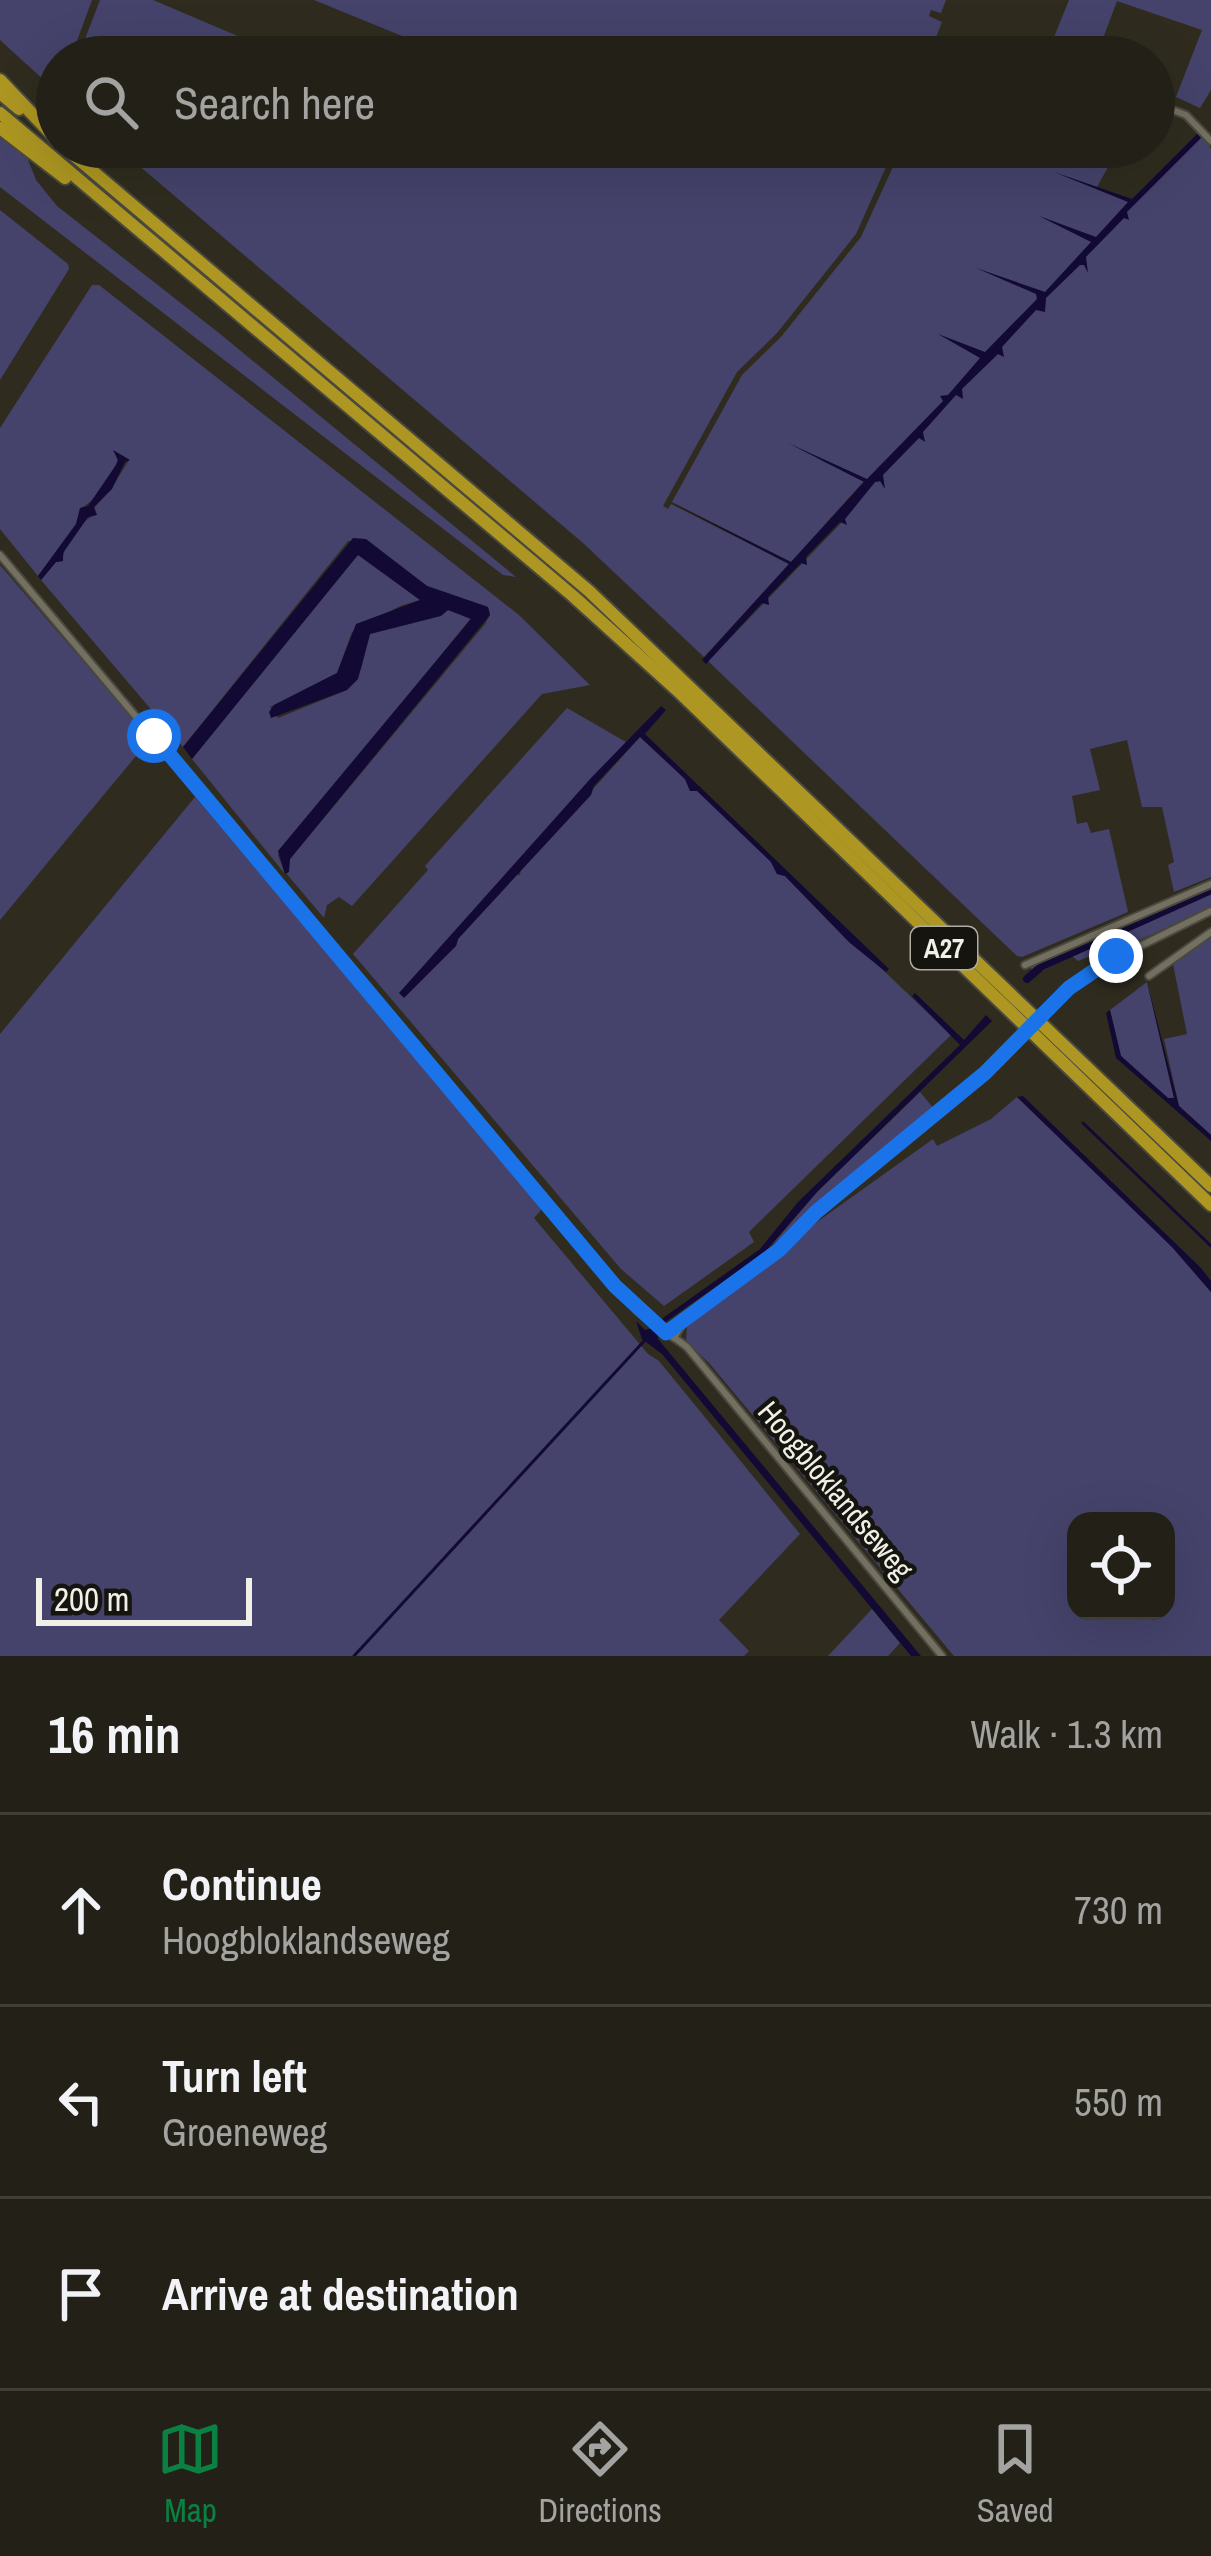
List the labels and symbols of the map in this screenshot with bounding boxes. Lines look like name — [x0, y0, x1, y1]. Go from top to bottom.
route start — [127, 709, 181, 763]
road number: A27 — [911, 927, 977, 969]
route end — [1089, 929, 1143, 983]
street label: Hoogbloklandseweg — [749, 1392, 923, 1588]
scale bar — [36, 1572, 252, 1625]

